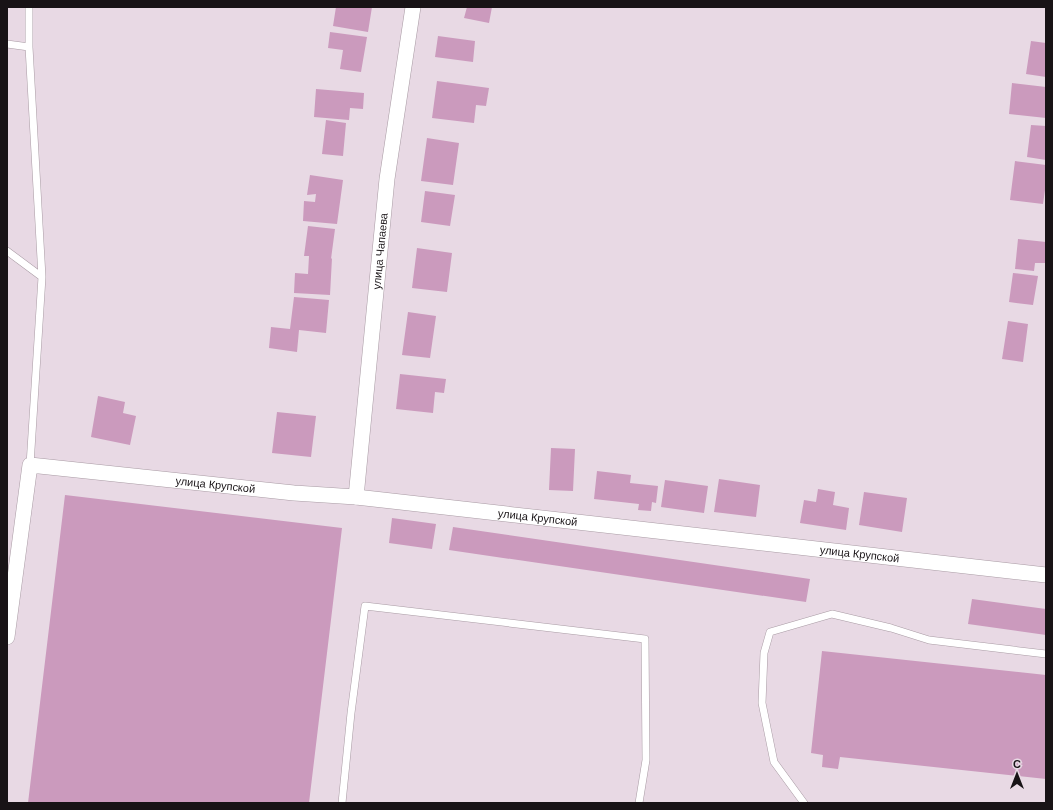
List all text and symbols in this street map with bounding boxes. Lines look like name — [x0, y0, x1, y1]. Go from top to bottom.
street label: улица Чапаева — [370, 211, 390, 290]
street label: улица Крупской — [175, 474, 256, 495]
street label: улица Крупской — [497, 507, 578, 528]
street label: улица Крупской — [819, 543, 900, 564]
north arrow — [997, 754, 1037, 794]
text: С — [1013, 758, 1021, 770]

